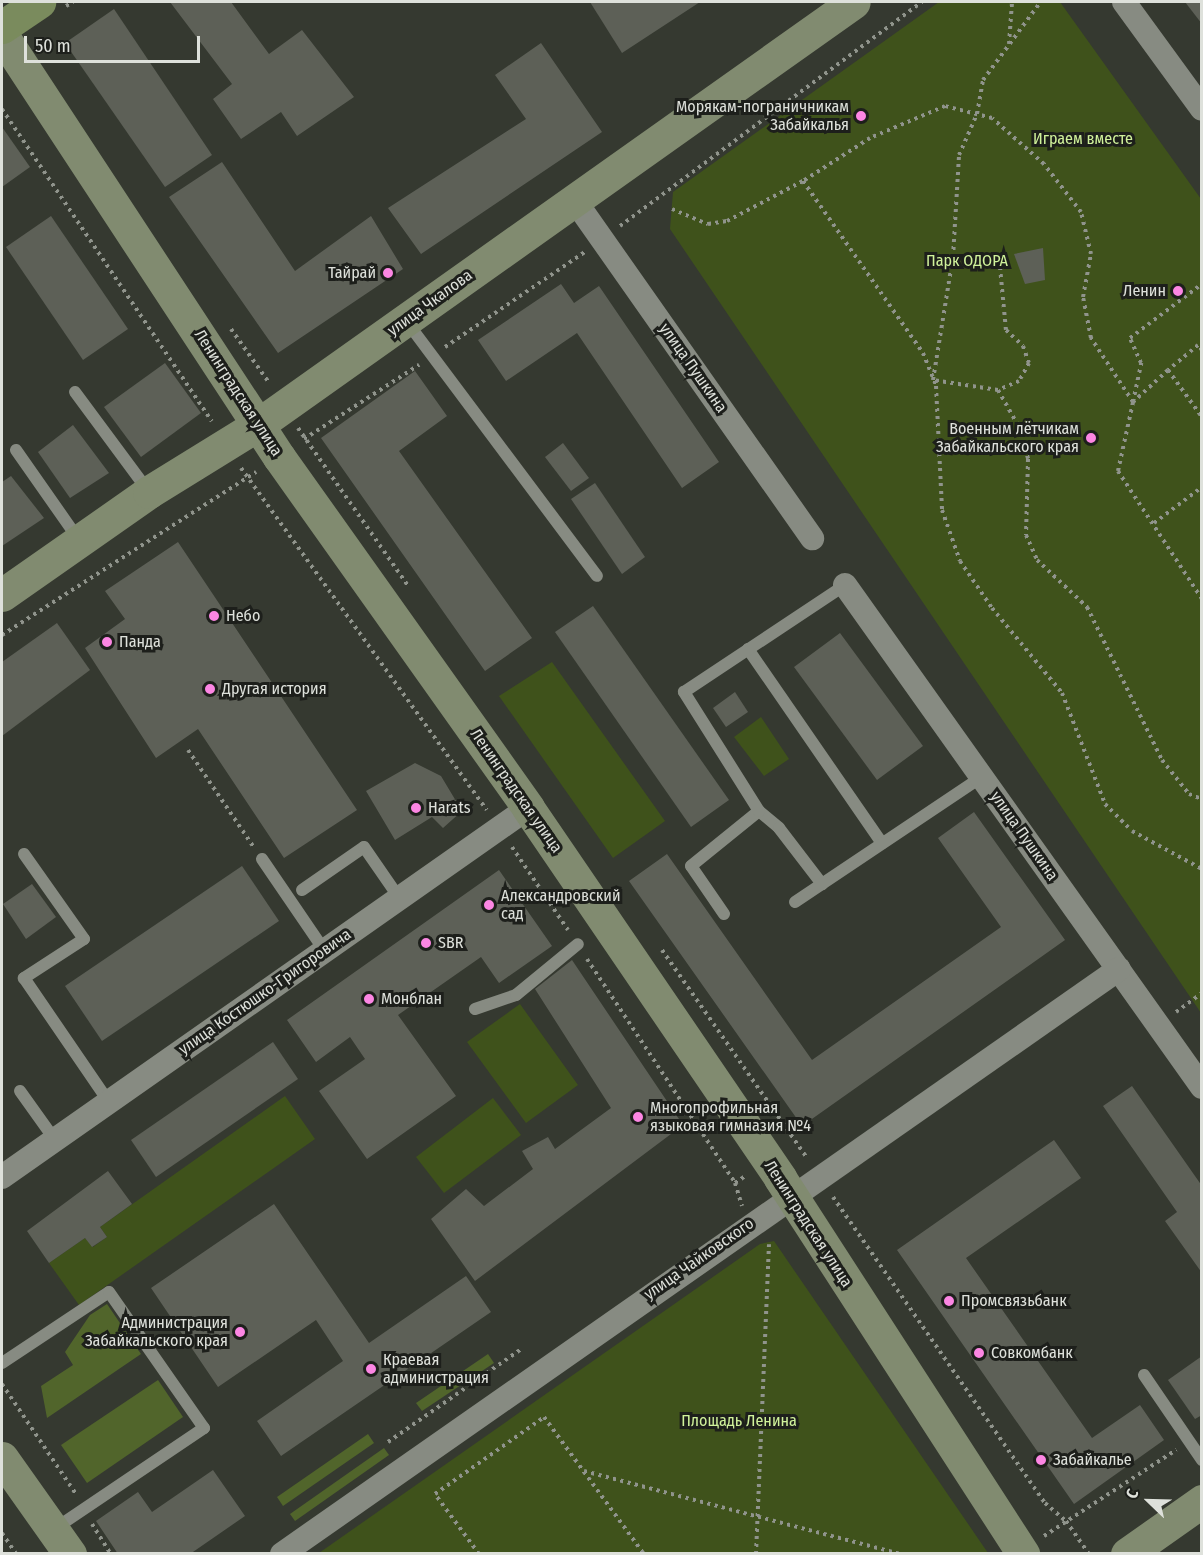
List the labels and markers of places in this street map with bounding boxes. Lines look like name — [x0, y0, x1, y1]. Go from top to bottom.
place label: Морякам-пограничникам Забайкалья — [676, 97, 849, 135]
marker: Морякам-пограничникам Забайкалья — [854, 109, 868, 123]
place label: Тайрай — [328, 263, 376, 283]
marker: Тайрай — [381, 266, 395, 280]
place label: Ленин — [1123, 281, 1166, 301]
marker: Ленин — [1171, 284, 1185, 298]
place label: Военным лётчикам Забайкальского края — [936, 419, 1079, 457]
marker: Военным лётчикам Забайкальского края — [1084, 431, 1098, 445]
place label: Небо — [226, 606, 260, 626]
marker: Небо — [207, 609, 221, 623]
place label: Панда — [119, 632, 161, 652]
marker: Панда — [100, 635, 114, 649]
place label: Другая история — [222, 679, 327, 699]
marker: Другая история — [203, 682, 217, 696]
place label: Harats — [428, 798, 471, 818]
marker: Harats — [409, 801, 423, 815]
place label: Александровский сад — [501, 886, 620, 924]
marker: Александровский сад — [482, 898, 496, 912]
place label: SBR — [438, 933, 463, 953]
marker: SBR — [419, 936, 433, 950]
place label: Монблан — [381, 989, 442, 1009]
marker: Монблан — [362, 992, 376, 1006]
place label: Многопрофильная языковая гимназия №4 — [650, 1098, 811, 1136]
marker: Многопрофильная языковая гимназия №4 — [631, 1110, 645, 1124]
place label: Промсвязьбанк — [961, 1291, 1067, 1311]
marker: Промсвязьбанк — [942, 1294, 956, 1308]
place label: Администрация Забайкальского края — [85, 1313, 228, 1351]
marker: Администрация Забайкальского края — [233, 1325, 247, 1339]
place label: Совкомбанк — [991, 1343, 1073, 1363]
marker: Совкомбанк — [972, 1346, 986, 1360]
place label: Краевая администрация — [383, 1350, 489, 1388]
marker: Краевая администрация — [364, 1362, 378, 1376]
place label: Забайкалье — [1053, 1450, 1132, 1470]
marker: Забайкалье — [1034, 1453, 1048, 1467]

